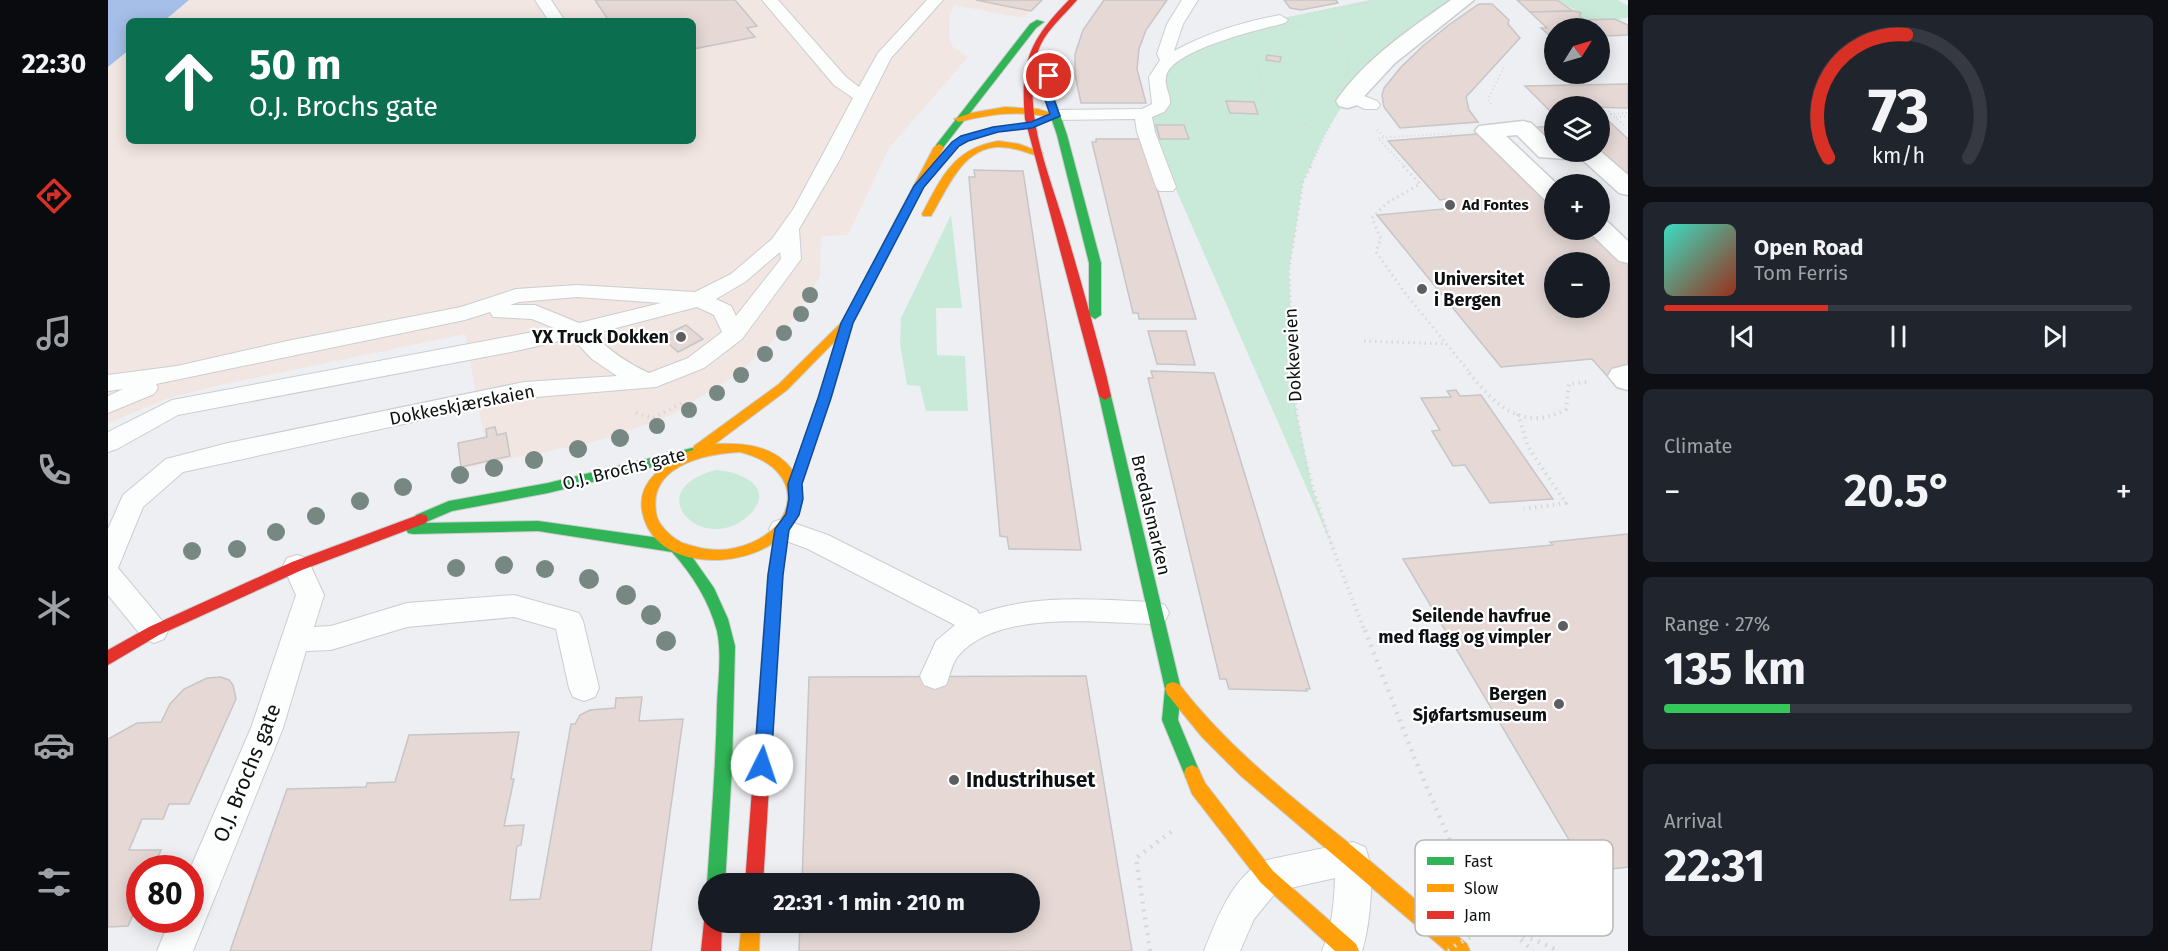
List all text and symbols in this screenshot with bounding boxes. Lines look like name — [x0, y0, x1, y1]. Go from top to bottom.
north arrow — [1544, 18, 1610, 84]
map controls — [1544, 18, 1610, 318]
text: 50 m — [249, 40, 342, 90]
icon: ahead — [150, 42, 228, 120]
text: 22:30 — [22, 48, 86, 80]
pin — [1023, 50, 1074, 101]
icon: arrive — [1032, 59, 1065, 92]
text: 73 — [1867, 74, 1929, 149]
text: O.J. Brochs gate — [249, 91, 438, 123]
button: layers — [1544, 96, 1610, 162]
text: km/h — [1871, 143, 1925, 169]
button: + — [1544, 174, 1610, 240]
icon: directions — [33, 175, 75, 217]
place label: Ad Fontes — [1461, 196, 1529, 214]
marker: Ad Fontes — [1443, 198, 1457, 212]
text: Open Road — [1754, 234, 1864, 261]
button: − — [1544, 252, 1610, 318]
text: Tom Ferris — [1754, 261, 1848, 285]
place label: Universitet i Bergen — [1434, 268, 1526, 311]
marker: Universitet i Bergen — [1415, 282, 1429, 296]
street label: Dokkeveien — [1280, 307, 1306, 403]
icon: music — [33, 312, 75, 354]
icon: previous — [1726, 320, 1759, 353]
icon: pause — [1882, 320, 1915, 353]
icon: next — [2038, 320, 2071, 353]
place label: YX Truck Dokken — [531, 326, 669, 348]
marker: YX Truck Dokken — [674, 330, 688, 344]
street label: Dokkeskjærskaien — [388, 380, 536, 430]
text: Climate — [1664, 434, 1732, 458]
street label: O.J. Brochs gate — [560, 443, 688, 495]
icon: phone — [33, 449, 75, 491]
street label: Bredalsmarken — [1126, 453, 1176, 577]
text: 20.5° — [1844, 464, 1952, 518]
text: − — [1664, 472, 1681, 512]
text: + — [2116, 472, 2132, 512]
icon: climate — [33, 587, 75, 629]
place label: Seilende havfrue med flagg og vimpler — [1378, 605, 1552, 648]
text: Range · 27% — [1664, 612, 1770, 636]
marker: Seilende havfrue med flagg og vimpler — [1556, 619, 1570, 633]
text: 135 km — [1664, 642, 1806, 696]
place label: Bergen Sjøfartsmuseum — [1413, 683, 1547, 726]
marker: Bergen Sjøfartsmuseum — [1552, 697, 1566, 711]
street label: O.J. Brochs gate — [207, 700, 287, 846]
icon: car — [33, 724, 75, 766]
position arrow — [730, 733, 794, 797]
place label: Industrihuset — [966, 767, 1096, 793]
marker: Industrihuset — [947, 773, 961, 787]
text: Arrival — [1664, 809, 1723, 833]
text: 22:31 — [1664, 839, 1765, 893]
legend — [1415, 840, 1613, 936]
text: Fast — [1464, 852, 1493, 871]
speed limit sign: 80 — [126, 855, 204, 933]
icon: filters — [33, 861, 75, 903]
text: Slow — [1464, 879, 1499, 898]
text: 22:31 · 1 min · 210 m — [773, 889, 965, 916]
text: Jam — [1464, 906, 1491, 925]

